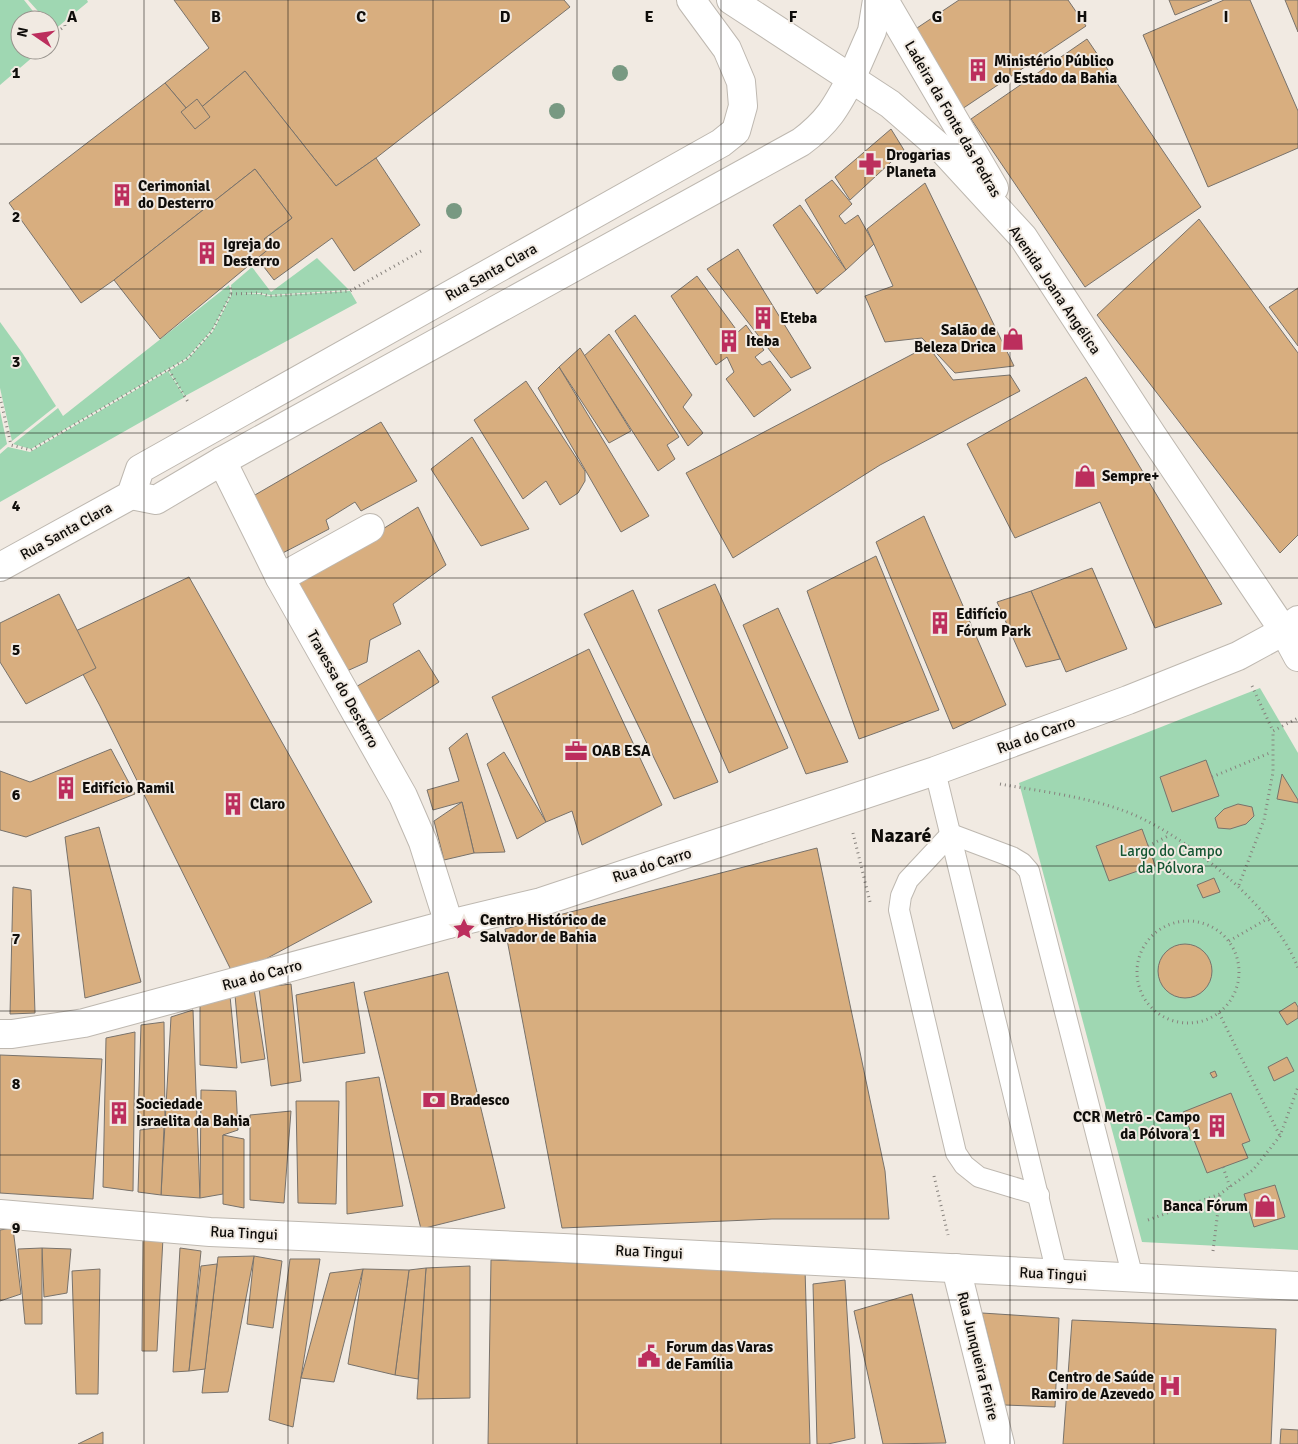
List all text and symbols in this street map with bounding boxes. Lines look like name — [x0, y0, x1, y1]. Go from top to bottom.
text: A — [67, 7, 78, 27]
text: B — [211, 7, 221, 27]
text: C — [356, 7, 366, 27]
text: D — [500, 7, 511, 27]
text: E — [644, 7, 654, 27]
text: F — [789, 7, 798, 27]
text: G — [932, 7, 942, 27]
text: H — [1077, 7, 1087, 27]
text: I — [1223, 7, 1229, 27]
north arrow — [10, 10, 60, 60]
text: N — [13, 26, 32, 39]
street label: Ladeira da Fonte das Pedras — [901, 38, 1005, 201]
place label: Ministério Público do Estado da Bahia — [994, 52, 1118, 87]
building icon: Ministério Público do Estado da Bahia — [965, 57, 991, 83]
text: 1 — [12, 63, 21, 83]
place label: Drogarias Planeta — [886, 146, 951, 181]
pharmacy icon: Drogarias Planeta — [857, 151, 883, 177]
place label: Cerimonial do Desterro — [138, 177, 214, 212]
building icon: Cerimonial do Desterro — [109, 182, 135, 208]
text: 2 — [12, 207, 20, 227]
street label: Avenida Joana Angélica — [1005, 222, 1105, 358]
place label: Igreja do Desterro — [223, 235, 281, 270]
street label: Rua Santa Clara — [442, 239, 540, 305]
building icon: Igreja do Desterro — [194, 240, 220, 266]
building icon: Eteba — [750, 305, 776, 331]
place label: Eteba — [780, 309, 817, 327]
place label: Salão de Beleza Drica — [914, 321, 996, 356]
shop icon: Salão de Beleza Drica — [1000, 326, 1026, 352]
building icon: Iteba — [716, 328, 742, 354]
place label: Iteba — [746, 332, 780, 350]
text: 3 — [12, 352, 20, 372]
shop icon: Sempre+ — [1072, 463, 1098, 489]
place label: Sempre+ — [1102, 467, 1159, 485]
text: 4 — [12, 496, 21, 516]
street label: Rua Santa Clara — [17, 498, 115, 564]
place label: Edifício Fórum Park — [956, 605, 1031, 640]
building icon: Edifício Fórum Park — [927, 610, 953, 636]
street label: Travessa do Desterro — [303, 627, 383, 751]
text: 5 — [12, 640, 20, 660]
street label: Rua do Carro — [994, 712, 1078, 757]
office icon: OAB ESA — [563, 738, 589, 764]
place label: OAB ESA — [592, 742, 651, 760]
building icon: Edifício Ramil — [53, 775, 79, 801]
place label: Edifício Ramil — [82, 779, 175, 797]
text: 6 — [12, 785, 21, 805]
building icon: Claro — [220, 791, 246, 817]
place label: Claro — [250, 795, 285, 813]
district label: Nazaré — [871, 823, 932, 848]
park label: Largo do Campo da Pólvora — [1119, 842, 1223, 877]
street label: Rua do Carro — [610, 844, 694, 886]
place label: Centro Histórico de Salvador de Bahia — [480, 911, 606, 946]
place icon: Centro Histórico de Salvador de Bahia — [451, 916, 477, 942]
text: 7 — [12, 929, 21, 949]
street label: Rua do Carro — [220, 956, 304, 994]
text: 8 — [12, 1074, 21, 1094]
bank icon: Bradesco — [421, 1087, 447, 1113]
place label: Bradesco — [450, 1091, 510, 1109]
place label: Sociedade Israelita da Bahia — [136, 1095, 250, 1130]
building icon: Sociedade Israelita da Bahia — [106, 1100, 132, 1126]
place label: CCR Metrô - Campo da Pólvora 1 — [1073, 1108, 1200, 1143]
building icon: CCR Metrô - Campo da Pólvora 1 — [1204, 1113, 1230, 1139]
shop icon: Banca Fórum — [1252, 1193, 1278, 1219]
place label: Banca Fórum — [1163, 1197, 1248, 1215]
text: 9 — [12, 1218, 21, 1238]
street label: Rua Tingui — [210, 1222, 278, 1244]
street label: Rua Tingui — [615, 1241, 683, 1263]
street label: Rua Tingui — [1019, 1263, 1087, 1285]
street label: Rua Junqueira Freire — [953, 1290, 1003, 1422]
place label: Forum das Varas de Família — [666, 1338, 773, 1373]
public building icon: Forum das Varas de Família — [636, 1343, 662, 1369]
place label: Centro de Saúde Ramiro de Azevedo — [1031, 1368, 1154, 1403]
hospital icon: Centro de Saúde Ramiro de Azevedo — [1157, 1373, 1183, 1399]

